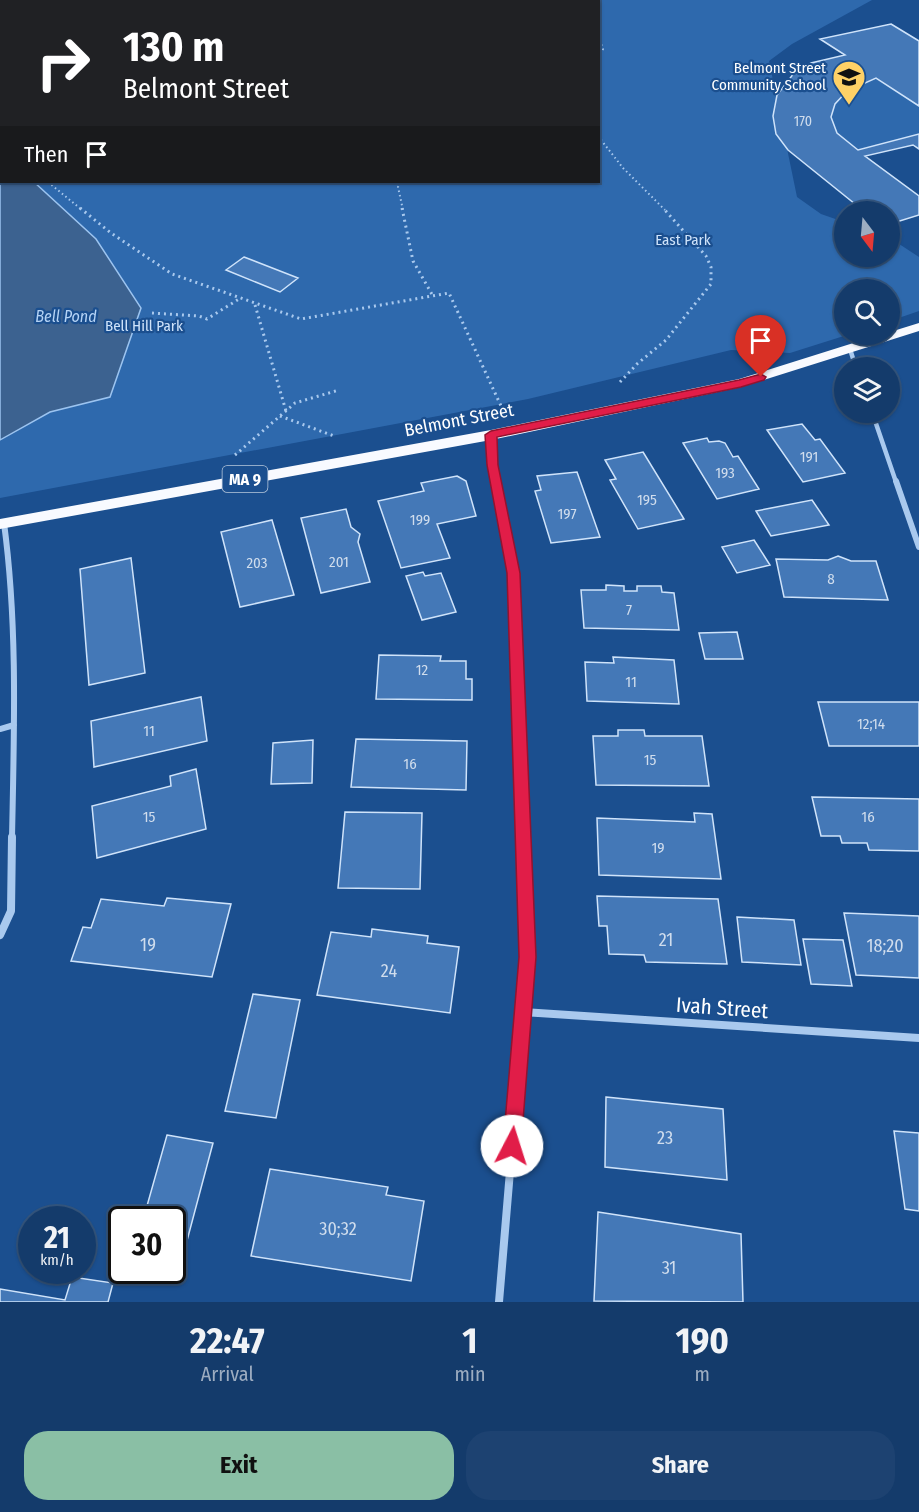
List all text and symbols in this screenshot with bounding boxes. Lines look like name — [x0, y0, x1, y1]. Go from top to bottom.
text: 130 m — [123, 22, 224, 72]
icon: right — [24, 24, 102, 102]
place label: Belmont Street Community School — [712, 59, 826, 94]
school or university icon: Belmont Street Community School — [831, 59, 867, 106]
text: Belmont Street — [123, 73, 289, 105]
house number: 170 — [794, 113, 812, 130]
icon: arrive — [80, 138, 113, 171]
text: Then — [24, 141, 68, 168]
north arrow — [834, 201, 900, 267]
map controls — [834, 201, 900, 423]
park label: East Park — [655, 231, 711, 249]
button: search — [834, 279, 900, 345]
water label: Bell Pond — [35, 307, 97, 326]
pin — [735, 315, 786, 377]
park label: Bell Hill Park — [105, 317, 183, 335]
icon: arrive — [744, 324, 777, 357]
button: layers — [834, 357, 900, 423]
street label: Belmont Street — [403, 399, 516, 441]
house number: 191 — [800, 448, 818, 466]
house number: 193 — [715, 464, 735, 482]
road number: MA 9 — [222, 466, 268, 492]
house number: 195 — [637, 491, 657, 509]
house number: 197 — [557, 505, 577, 523]
house number: 199 — [410, 511, 430, 529]
house number: 201 — [329, 553, 349, 571]
house number: 203 — [246, 554, 268, 572]
house number: 8 — [827, 570, 835, 588]
house number: 7 — [626, 601, 632, 619]
house number: 12 — [416, 661, 429, 679]
house number: 11 — [625, 673, 637, 691]
house number: 12;14 — [857, 715, 885, 733]
house number: 11 — [143, 722, 155, 740]
house number: 15 — [644, 751, 656, 769]
house number: 16 — [403, 755, 417, 773]
house number: 15 — [143, 808, 155, 826]
house number: 16 — [861, 808, 875, 826]
house number: 19 — [651, 839, 665, 857]
house number: 21 — [659, 929, 673, 951]
house number: 19 — [140, 934, 156, 956]
house number: 18;20 — [866, 935, 904, 957]
house number: 24 — [381, 960, 397, 982]
street label: Ivah Street — [675, 992, 769, 1024]
position arrow — [480, 1114, 544, 1178]
house number: 23 — [657, 1127, 673, 1149]
speed limit sign: 30 — [108, 1206, 186, 1284]
house number: 30;32 — [319, 1218, 357, 1240]
text: 21 — [44, 1220, 70, 1256]
text: km/h — [40, 1251, 74, 1269]
house number: 31 — [662, 1257, 676, 1279]
text: 22:47 — [190, 1319, 264, 1363]
text: 1 — [462, 1319, 478, 1363]
text: 190 — [675, 1319, 729, 1363]
text: Arrival — [201, 1362, 254, 1386]
text: min — [454, 1362, 485, 1386]
text: m — [695, 1362, 710, 1386]
button: Exit — [24, 1431, 454, 1500]
button: Share — [466, 1431, 895, 1500]

